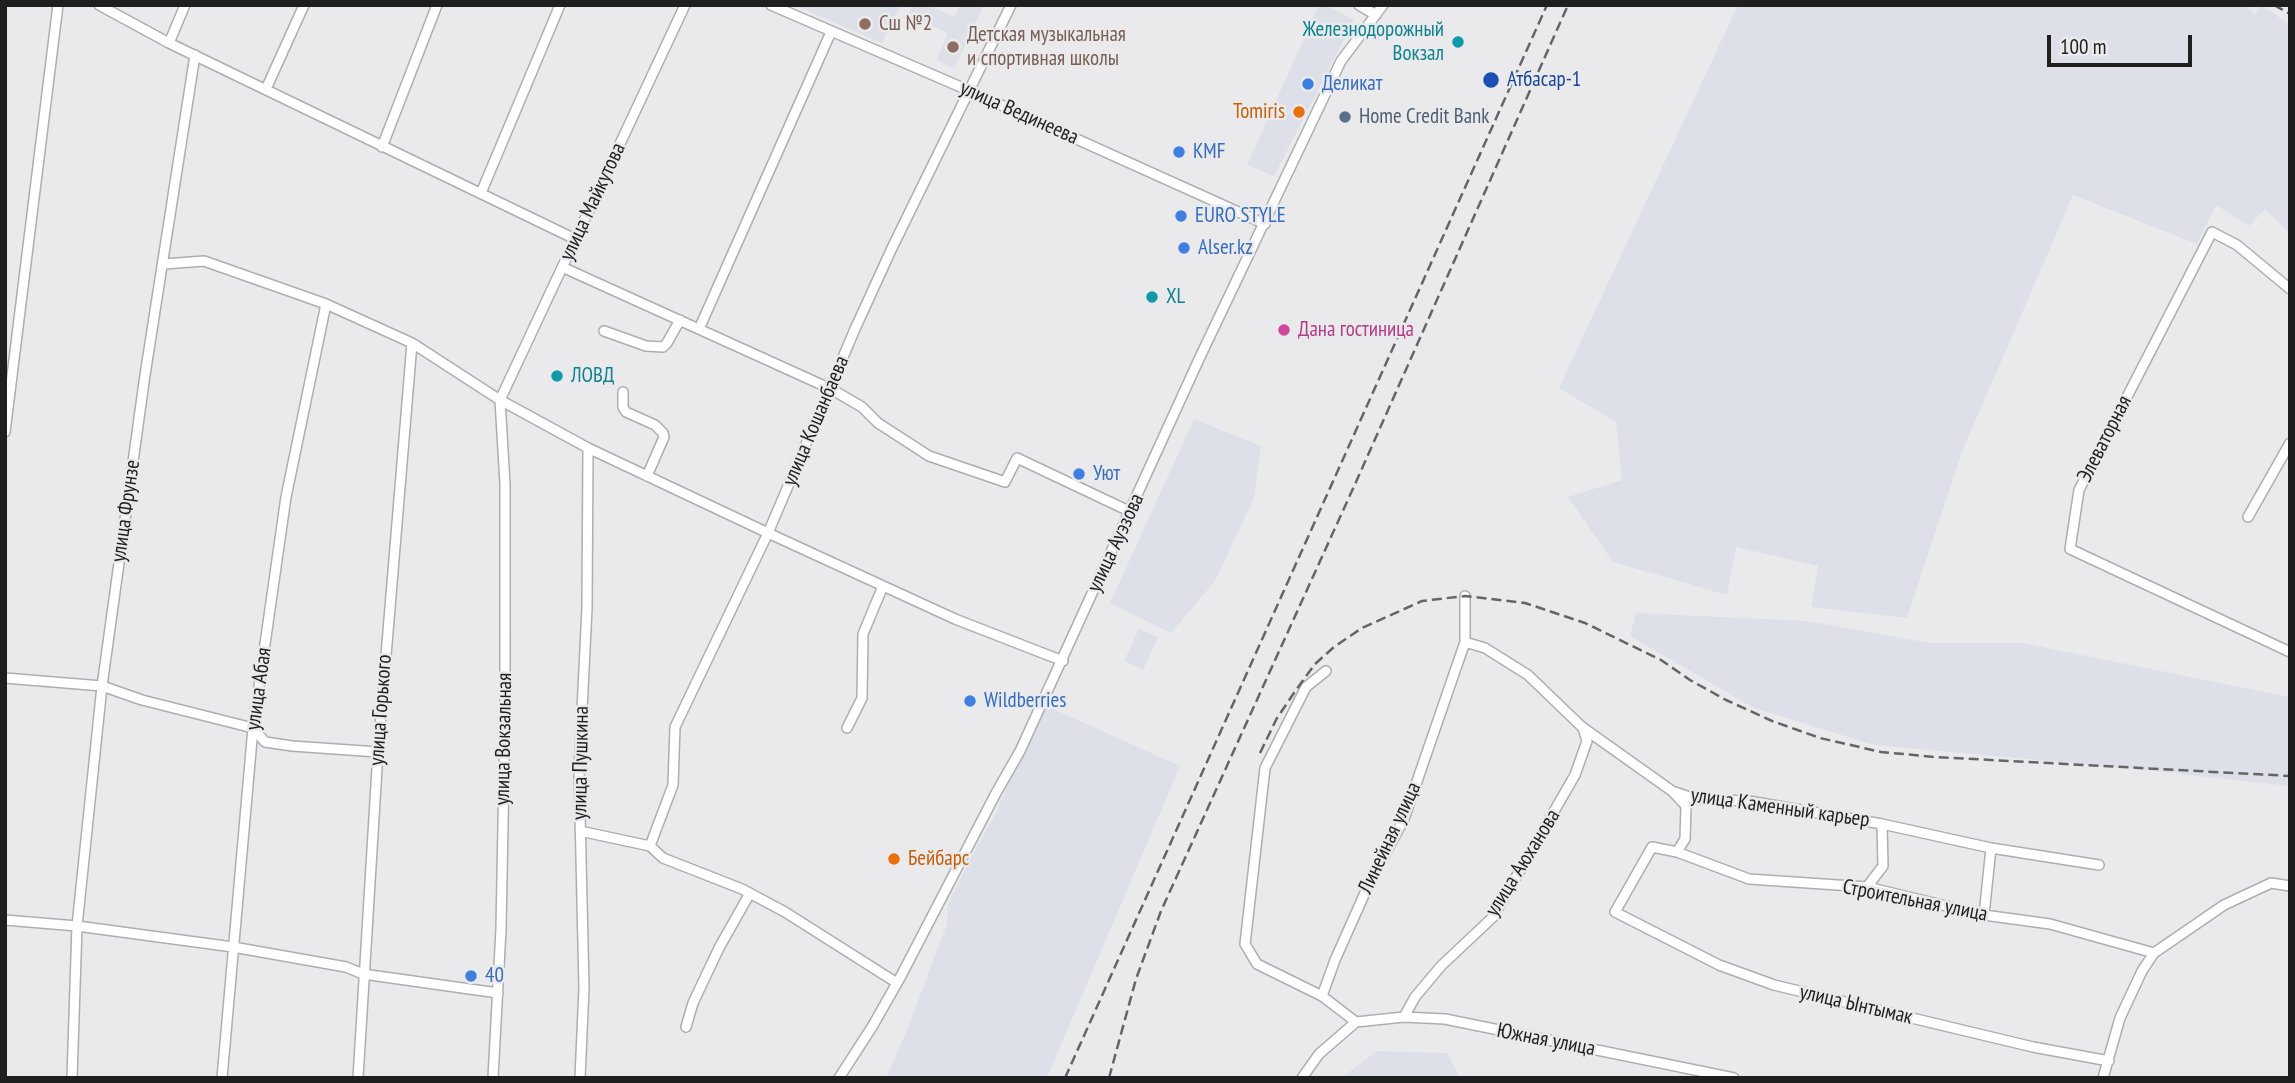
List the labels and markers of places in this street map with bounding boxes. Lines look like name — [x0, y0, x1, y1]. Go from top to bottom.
place label: Сш №2 — [879, 11, 932, 37]
marker: Сш №2 — [857, 16, 873, 32]
place label: Железнодорожный Вокзал — [1302, 17, 1444, 67]
place label: Детская музыкальная и спортивная школы — [967, 22, 1126, 72]
marker: Железнодорожный Вокзал — [1450, 34, 1466, 50]
marker: Детская музыкальная и спортивная школы — [945, 39, 961, 55]
place label: Атбасар-1 — [1507, 67, 1581, 93]
marker: Атбасар-1 — [1481, 70, 1501, 90]
place label: Деликат — [1322, 71, 1382, 97]
marker: Деликат — [1300, 76, 1316, 92]
place label: Tomiris — [1233, 99, 1285, 125]
marker: Tomiris — [1291, 104, 1307, 120]
place label: Home Credit Bank — [1359, 104, 1489, 130]
marker: Home Credit Bank — [1337, 109, 1353, 125]
place label: KMF — [1193, 139, 1225, 165]
marker: KMF — [1171, 144, 1187, 160]
place label: EURO STYLE — [1195, 203, 1286, 229]
marker: EURO STYLE — [1173, 208, 1189, 224]
place label: Alser.kz — [1198, 235, 1253, 261]
marker: Alser.kz — [1176, 240, 1192, 256]
place label: XL — [1166, 284, 1185, 310]
marker: XL — [1144, 289, 1160, 305]
place label: Дана гостиница — [1298, 317, 1414, 343]
marker: Дана гостиница — [1276, 322, 1292, 338]
place label: ЛОВД — [571, 363, 614, 389]
marker: ЛОВД — [549, 368, 565, 384]
place label: Уют — [1093, 461, 1120, 487]
marker: Уют — [1071, 466, 1087, 482]
place label: Wildberries — [984, 688, 1066, 714]
marker: Wildberries — [962, 693, 978, 709]
place label: Бейбарс — [908, 846, 969, 872]
marker: Бейбарс — [886, 851, 902, 867]
place label: 40 — [485, 963, 504, 989]
marker: 40 — [463, 968, 479, 984]

